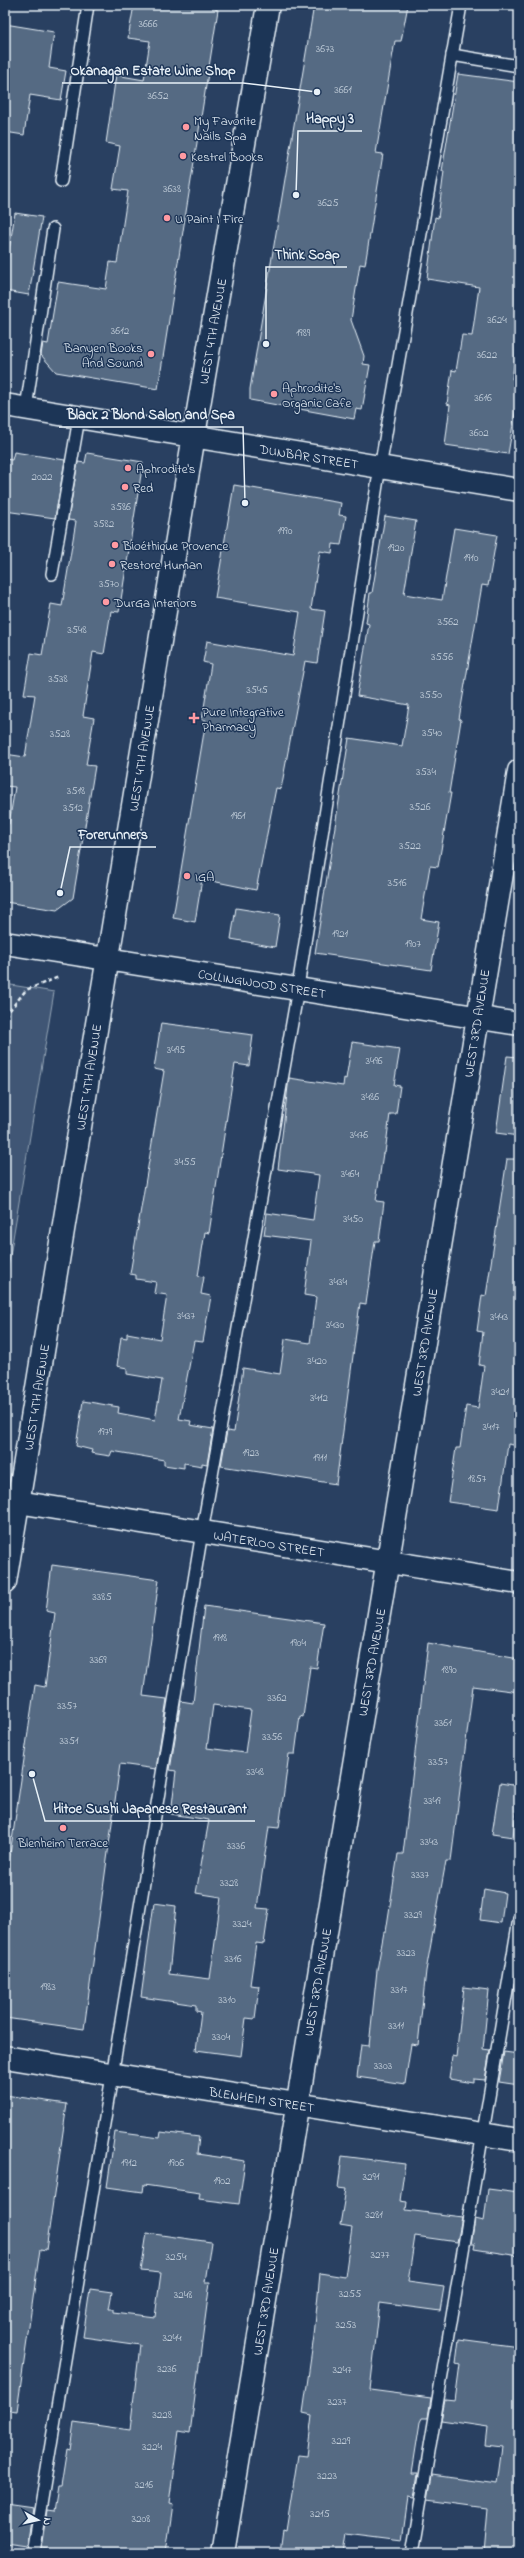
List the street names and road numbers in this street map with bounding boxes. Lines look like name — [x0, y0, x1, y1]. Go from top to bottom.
street label: WEST 4TH AVENUE — [195, 277, 232, 386]
street label: DUNBAR STREET — [257, 440, 360, 475]
street label: WEST 4TH AVENUE — [125, 704, 160, 813]
street label: COLLINGWOOD STREET — [196, 965, 328, 1004]
street label: WEST 3RD AVENUE — [460, 968, 495, 1079]
street label: WEST 4TH AVENUE — [72, 1023, 107, 1132]
street label: WEST 3RD AVENUE — [408, 1287, 443, 1398]
street label: WEST 4TH AVENUE — [20, 1343, 55, 1452]
street label: WATERLOO STREET — [212, 1526, 326, 1563]
street label: WEST 3RD AVENUE — [354, 1607, 391, 1718]
street label: WEST 3RD AVENUE — [300, 1927, 337, 2038]
street label: BLENHEIM STREET — [207, 2083, 316, 2118]
street label: WEST 3RD AVENUE — [249, 2246, 284, 2357]

